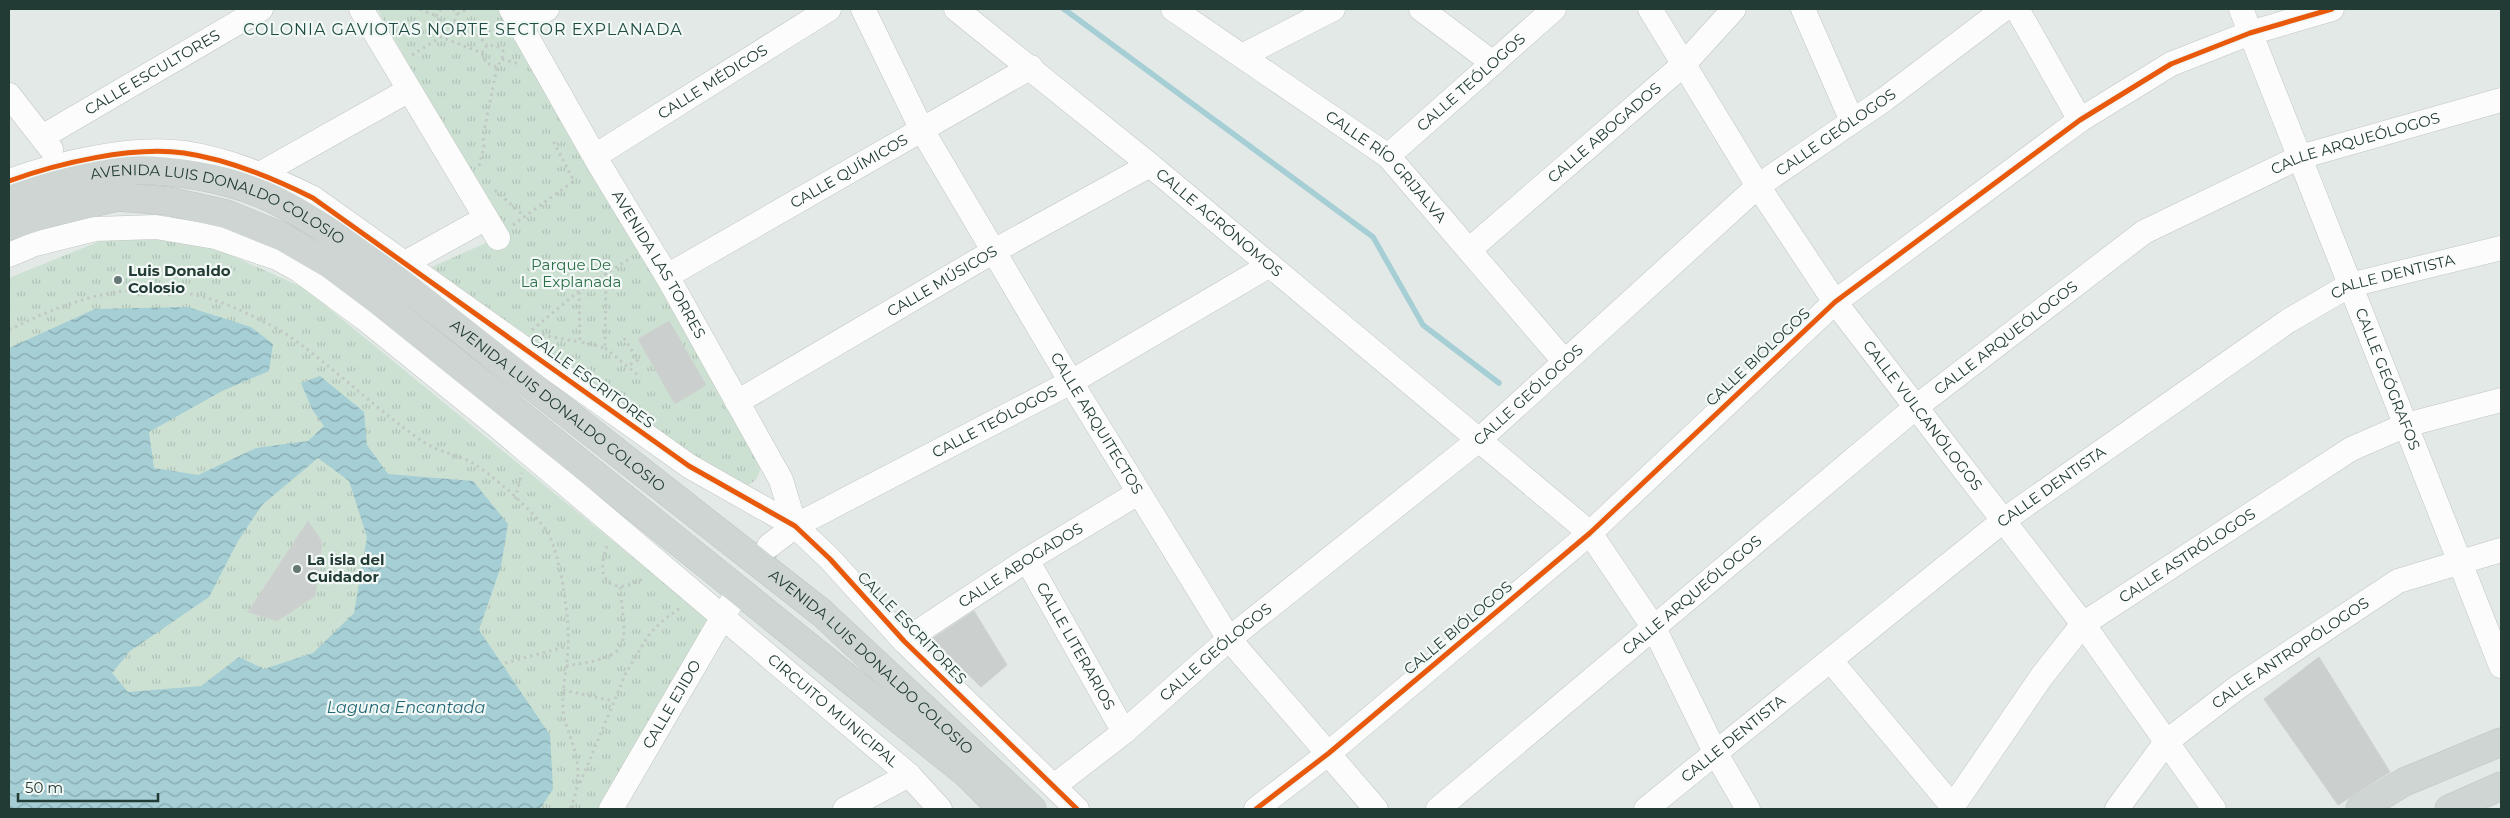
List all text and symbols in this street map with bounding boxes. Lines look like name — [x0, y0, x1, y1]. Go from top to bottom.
district label: COLONIA GAVIOTAS NORTE SECTOR EXPLANADA — [243, 20, 683, 39]
street label: CALLE ESCULTORES — [81, 25, 223, 119]
street label: CALLE TEÓLOGOS — [1413, 29, 1529, 135]
street label: CALLE MÉDICOS — [654, 40, 771, 123]
street label: CALLE ABOGADOS — [1543, 78, 1665, 187]
street label: CALLE GEÓLOGOS — [1772, 84, 1900, 180]
street label: CALLE RÍO GRIJALVA — [1322, 106, 1451, 226]
street label: CALLE ARQUEÓLOGOS — [2268, 108, 2442, 179]
street label: CALLE QUÍMICOS — [787, 130, 911, 212]
street label: AVENIDA LUIS DONALDO COLOSIO — [89, 160, 349, 248]
street label: CALLE AGRÓNOMOS — [1152, 164, 1287, 281]
street label: AVENIDA LAS TORRES — [608, 186, 710, 342]
street label: CALLE MÚSICOS — [883, 241, 1001, 321]
street label: CALLE DENTISTA — [2327, 250, 2457, 303]
park label: Parque De La Explanada — [521, 255, 621, 291]
place label: Luis Donaldo Colosio — [128, 261, 231, 297]
marker: Luis Donaldo Colosio — [112, 274, 124, 286]
street label: CALLE ARQUEÓLOGOS — [1930, 276, 2081, 399]
street label: CALLE BIÓLOGOS — [1702, 303, 1814, 410]
street label: CALLE GEÓGRAFOS — [2351, 305, 2425, 453]
street label: AVENIDA LUIS DONALDO COLOSIO — [446, 315, 669, 496]
street label: CALLE ESCRITORES — [526, 329, 658, 432]
street label: CALLE VULCANÓLOGOS — [1859, 336, 1987, 494]
street label: CALLE GEÓLOGOS — [1469, 340, 1587, 449]
street label: CALLE ARQUITECTOS — [1047, 349, 1148, 497]
street label: CALLE TEÓLOGOS — [929, 381, 1060, 462]
street label: CALLE DENTISTA — [1993, 442, 2109, 531]
street label: CALLE ASTRÓLOGOS — [2115, 504, 2259, 607]
street label: CALLE ABOGADOS — [954, 518, 1086, 612]
street label: CALLE ARQUEÓLOGOS — [1618, 531, 1765, 659]
place label: La isla del Cuidador — [307, 550, 384, 586]
marker: La isla del Cuidador — [291, 563, 303, 575]
street label: AVENIDA LUIS DONALDO COLOSIO — [765, 565, 977, 758]
street label: CALLE ESCRITORES — [854, 567, 971, 688]
street label: CALLE BIÓLOGOS — [1400, 577, 1516, 679]
street label: CALLE LITERARIOS — [1032, 579, 1120, 713]
street label: CALLE ANTROPÓLOGOS — [2208, 593, 2372, 713]
street label: CALLE GEÓLOGOS — [1155, 599, 1275, 705]
street label: CIRCUITO MUNICIPAL — [764, 649, 903, 771]
street label: CALLE EJIDO — [638, 656, 705, 752]
street label: CALLE DENTISTA — [1677, 690, 1789, 786]
water label: Laguna Encantada — [327, 698, 485, 717]
scale bar — [18, 770, 158, 802]
text: 50 m — [25, 778, 63, 797]

